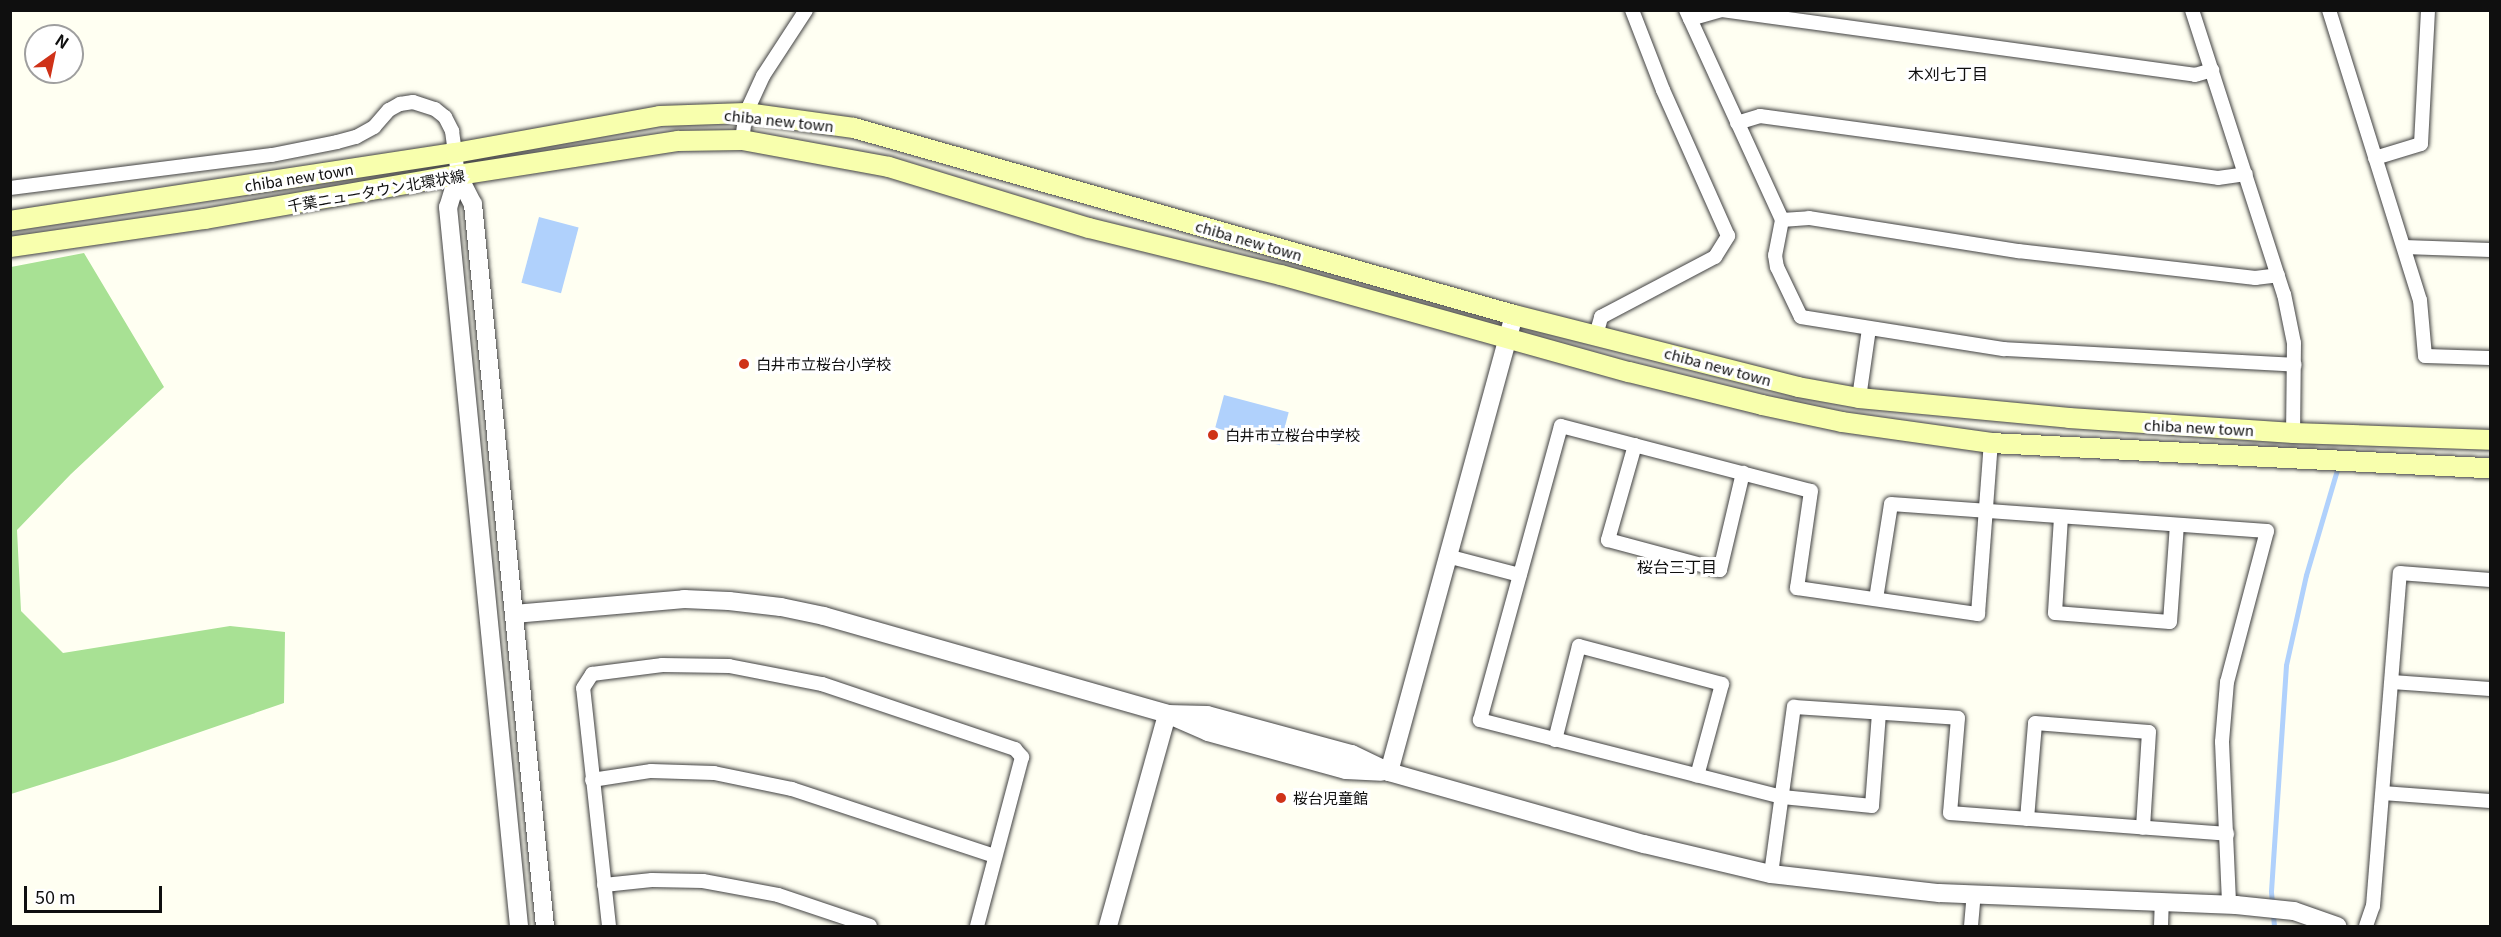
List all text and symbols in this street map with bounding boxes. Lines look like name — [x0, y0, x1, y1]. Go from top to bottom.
north arrow — [24, 24, 84, 84]
text: N — [51, 27, 74, 54]
district label: 木刈七丁目 — [1908, 63, 1988, 83]
street label: chiba new town — [723, 105, 835, 135]
street label: chiba new town — [243, 159, 355, 195]
street label: 千葉ニュータウン北環状線 — [286, 166, 466, 214]
street label: chiba new town — [1194, 216, 1304, 264]
street label: chiba new town — [1662, 343, 1774, 389]
place label: 白井市立桜台小学校 — [756, 355, 891, 373]
marker: 白井市立桜台小学校 — [737, 357, 751, 371]
street label: chiba new town — [2144, 415, 2254, 439]
place label: 白井市立桜台中学校 — [1225, 426, 1360, 444]
marker: 白井市立桜台中学校 — [1206, 428, 1220, 442]
district label: 桜台三丁目 — [1637, 556, 1717, 576]
place label: 桜台児童館 — [1293, 789, 1368, 807]
marker: 桜台児童館 — [1274, 791, 1288, 805]
scale bar — [27, 874, 165, 912]
text: 50 m — [35, 883, 76, 909]

